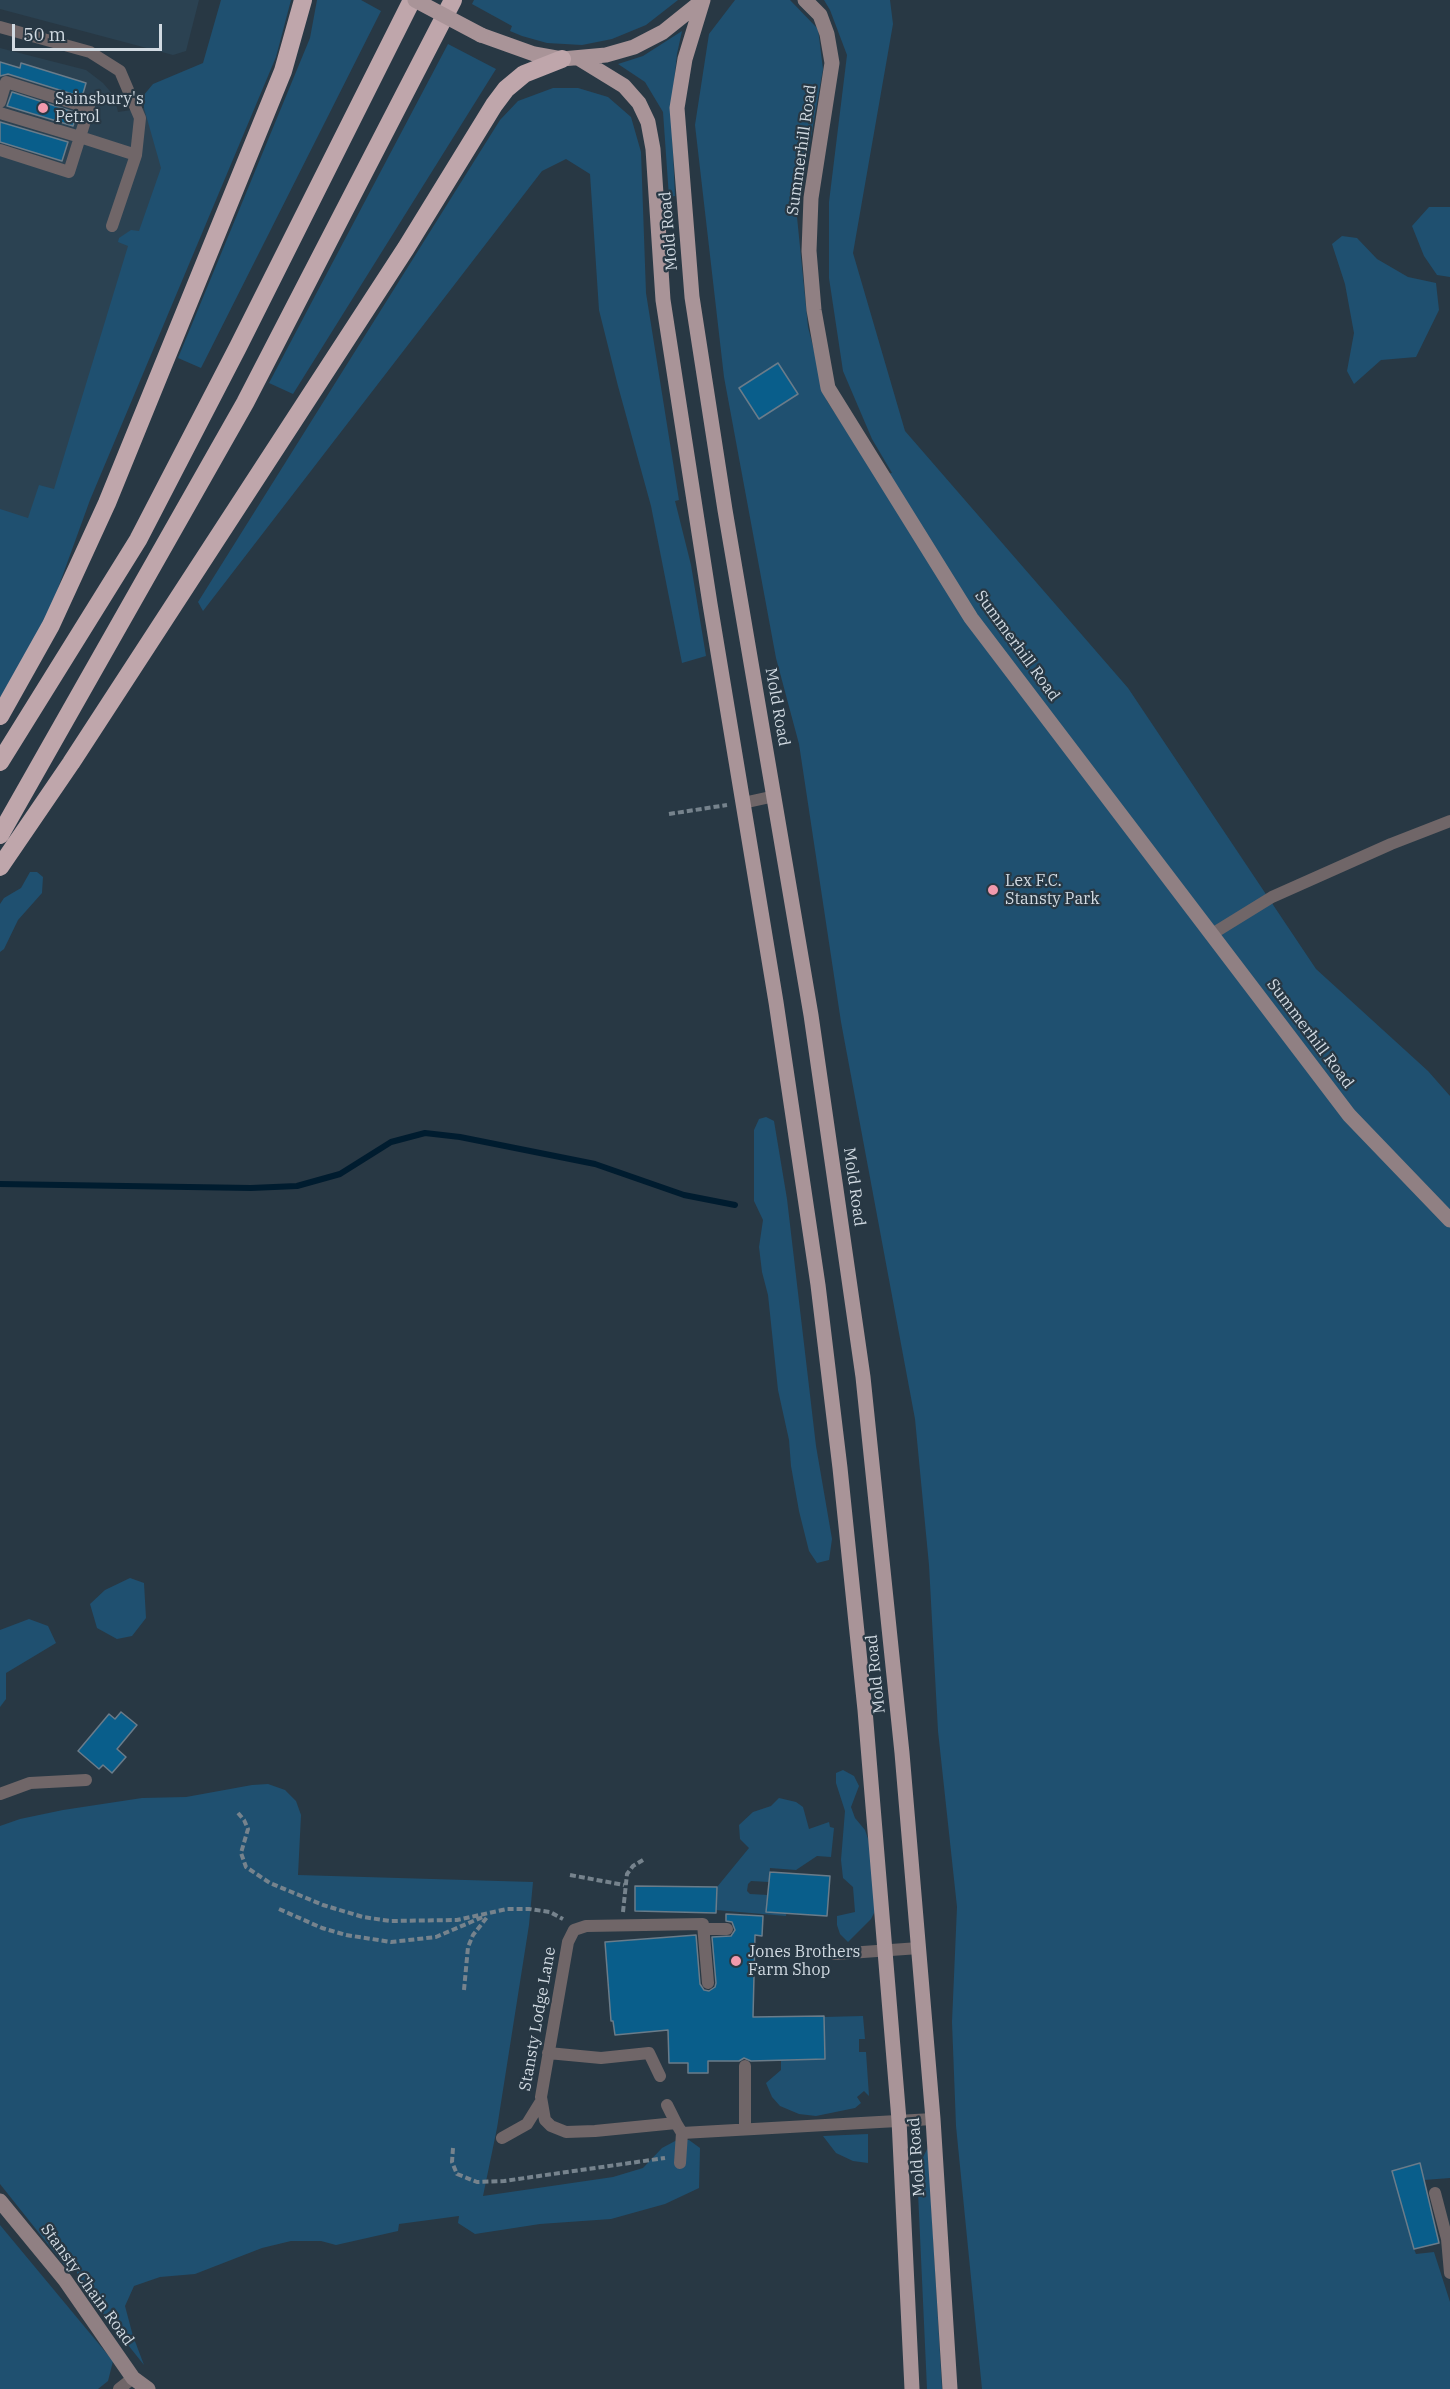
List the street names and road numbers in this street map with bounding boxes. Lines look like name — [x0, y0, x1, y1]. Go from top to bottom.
street label: Summerhill Road — [783, 83, 821, 217]
street label: Mold Road — [656, 191, 682, 271]
street label: Summerhill Road — [970, 587, 1064, 705]
street label: Mold Road — [761, 666, 793, 748]
street label: Summerhill Road — [1263, 976, 1357, 1092]
street label: Mold Road — [839, 1146, 869, 1228]
street label: Mold Road — [862, 1634, 890, 1714]
street label: Stansty Lodge Lane — [516, 1945, 560, 2093]
street label: Mold Road — [905, 2117, 929, 2197]
street label: Stansty Chain Road — [36, 2220, 138, 2350]

